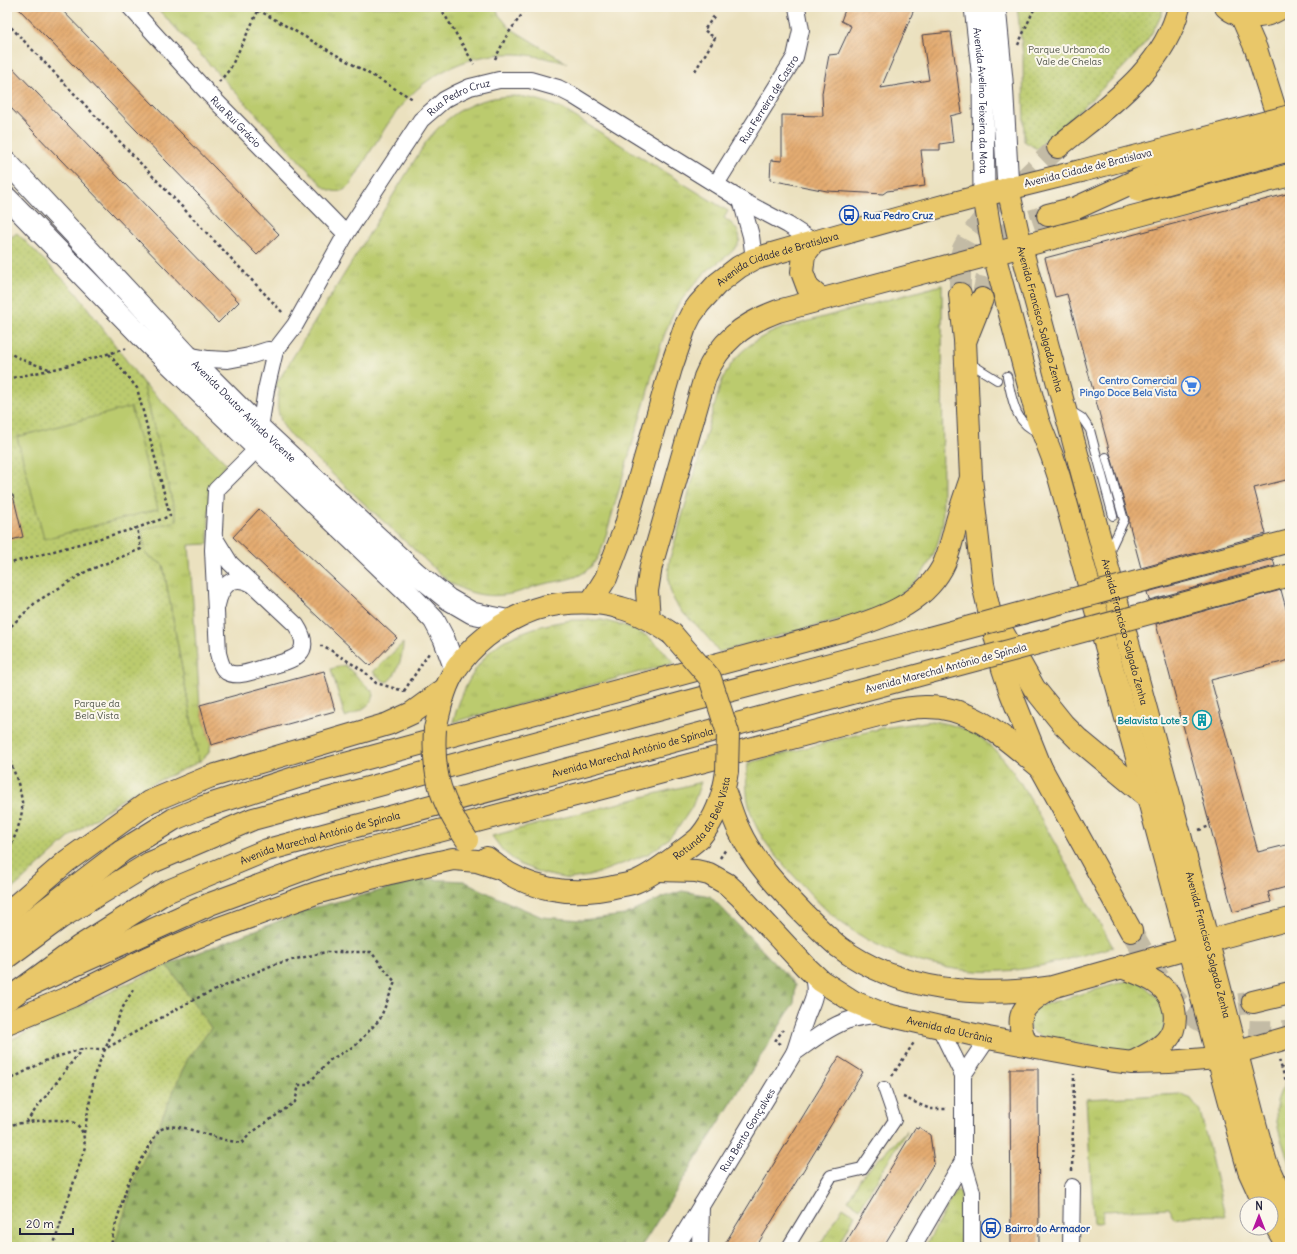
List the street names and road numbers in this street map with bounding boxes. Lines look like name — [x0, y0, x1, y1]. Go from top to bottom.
street label: Avenida Avelino Teixeira da Mota — [971, 27, 990, 174]
street label: Rua Ferreira de Castro — [736, 52, 801, 146]
street label: Rua Pedro Cruz — [424, 76, 492, 119]
street label: Rua Rui Grácio — [208, 93, 264, 150]
street label: Avenida Cidade de Bratislava — [1023, 146, 1153, 190]
street label: Avenida Cidade de Bratislava — [714, 229, 840, 289]
street label: Avenida Francisco Salgado Zenha — [1014, 244, 1067, 394]
street label: Avenida Doutor Arlindo Vicente — [189, 357, 299, 465]
street label: Avenida Francisco Salgado Zenha — [1099, 557, 1151, 707]
street label: Avenida Marechal António de Spínola — [864, 640, 1028, 696]
street label: Avenida Marechal António de Spínola — [550, 724, 715, 780]
street label: Rotunda da Bela Vista — [670, 775, 733, 862]
street label: Avenida Marechal António de Spínola — [238, 808, 402, 867]
street label: Avenida Francisco Salgado Zenha — [1183, 870, 1234, 1020]
street label: Avenida da Ucrânia — [905, 1013, 994, 1045]
street label: Rua Bento Gonçalves — [717, 1085, 778, 1174]

